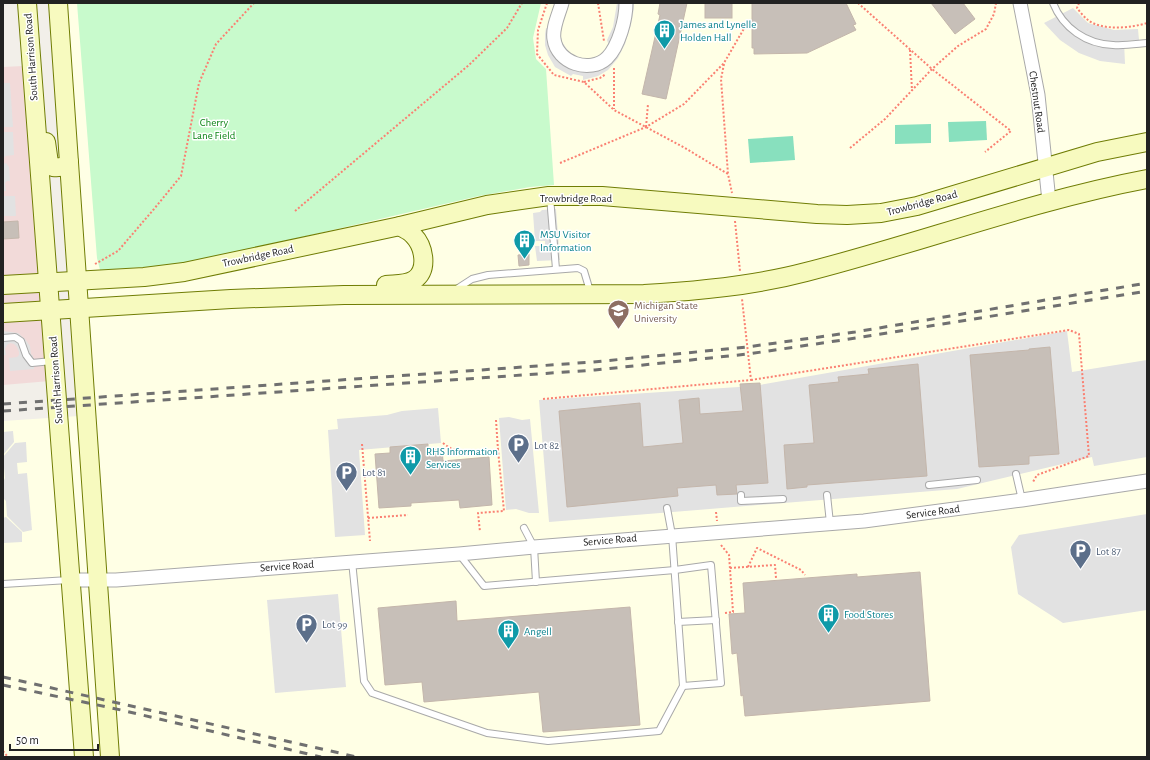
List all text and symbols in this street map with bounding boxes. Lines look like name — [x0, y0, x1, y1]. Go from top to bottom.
street label: South Harrison Road — [22, 13, 40, 101]
building icon: James and Lynelle Holden Hall — [652, 17, 678, 50]
place label: James and Lynelle Holden Hall — [680, 19, 756, 43]
street label: Chestnut Road — [1027, 70, 1047, 134]
park label: Cherry Lane Field — [192, 117, 236, 141]
street label: Trowbridge Road — [886, 188, 959, 218]
street label: Trowbridge Road — [540, 193, 613, 204]
building icon: MSU Visitor Information — [511, 227, 537, 260]
place label: MSU Visitor Information — [540, 229, 591, 253]
street label: Trowbridge Road — [221, 243, 295, 269]
school or university icon: Michigan State University — [605, 298, 631, 331]
place label: Michigan State University — [634, 300, 698, 324]
street label: South Harrison Road — [47, 336, 65, 424]
parking icon: Lot 82 — [505, 432, 531, 465]
place label: Lot 82 — [534, 440, 559, 451]
building icon: RHS Information Services — [397, 444, 423, 477]
place label: RHS Information Services — [426, 446, 498, 470]
parking icon: Lot 81 — [334, 459, 360, 492]
place label: Lot 81 — [362, 467, 386, 478]
street label: Service Road — [906, 503, 961, 521]
street label: Service Road — [583, 532, 638, 548]
parking icon: Lot 87 — [1068, 538, 1094, 571]
place label: Lot 87 — [1096, 546, 1121, 557]
street label: Service Road — [260, 559, 315, 573]
building icon: Food Stores — [815, 601, 841, 634]
place label: Food Stores — [844, 609, 893, 620]
parking icon: Lot 99 — [293, 611, 319, 644]
building icon: Angell — [495, 618, 521, 651]
place label: Lot 99 — [322, 619, 348, 630]
place label: Angell — [524, 626, 552, 637]
scale bar — [10, 726, 98, 752]
text: 50 m — [16, 734, 39, 746]

